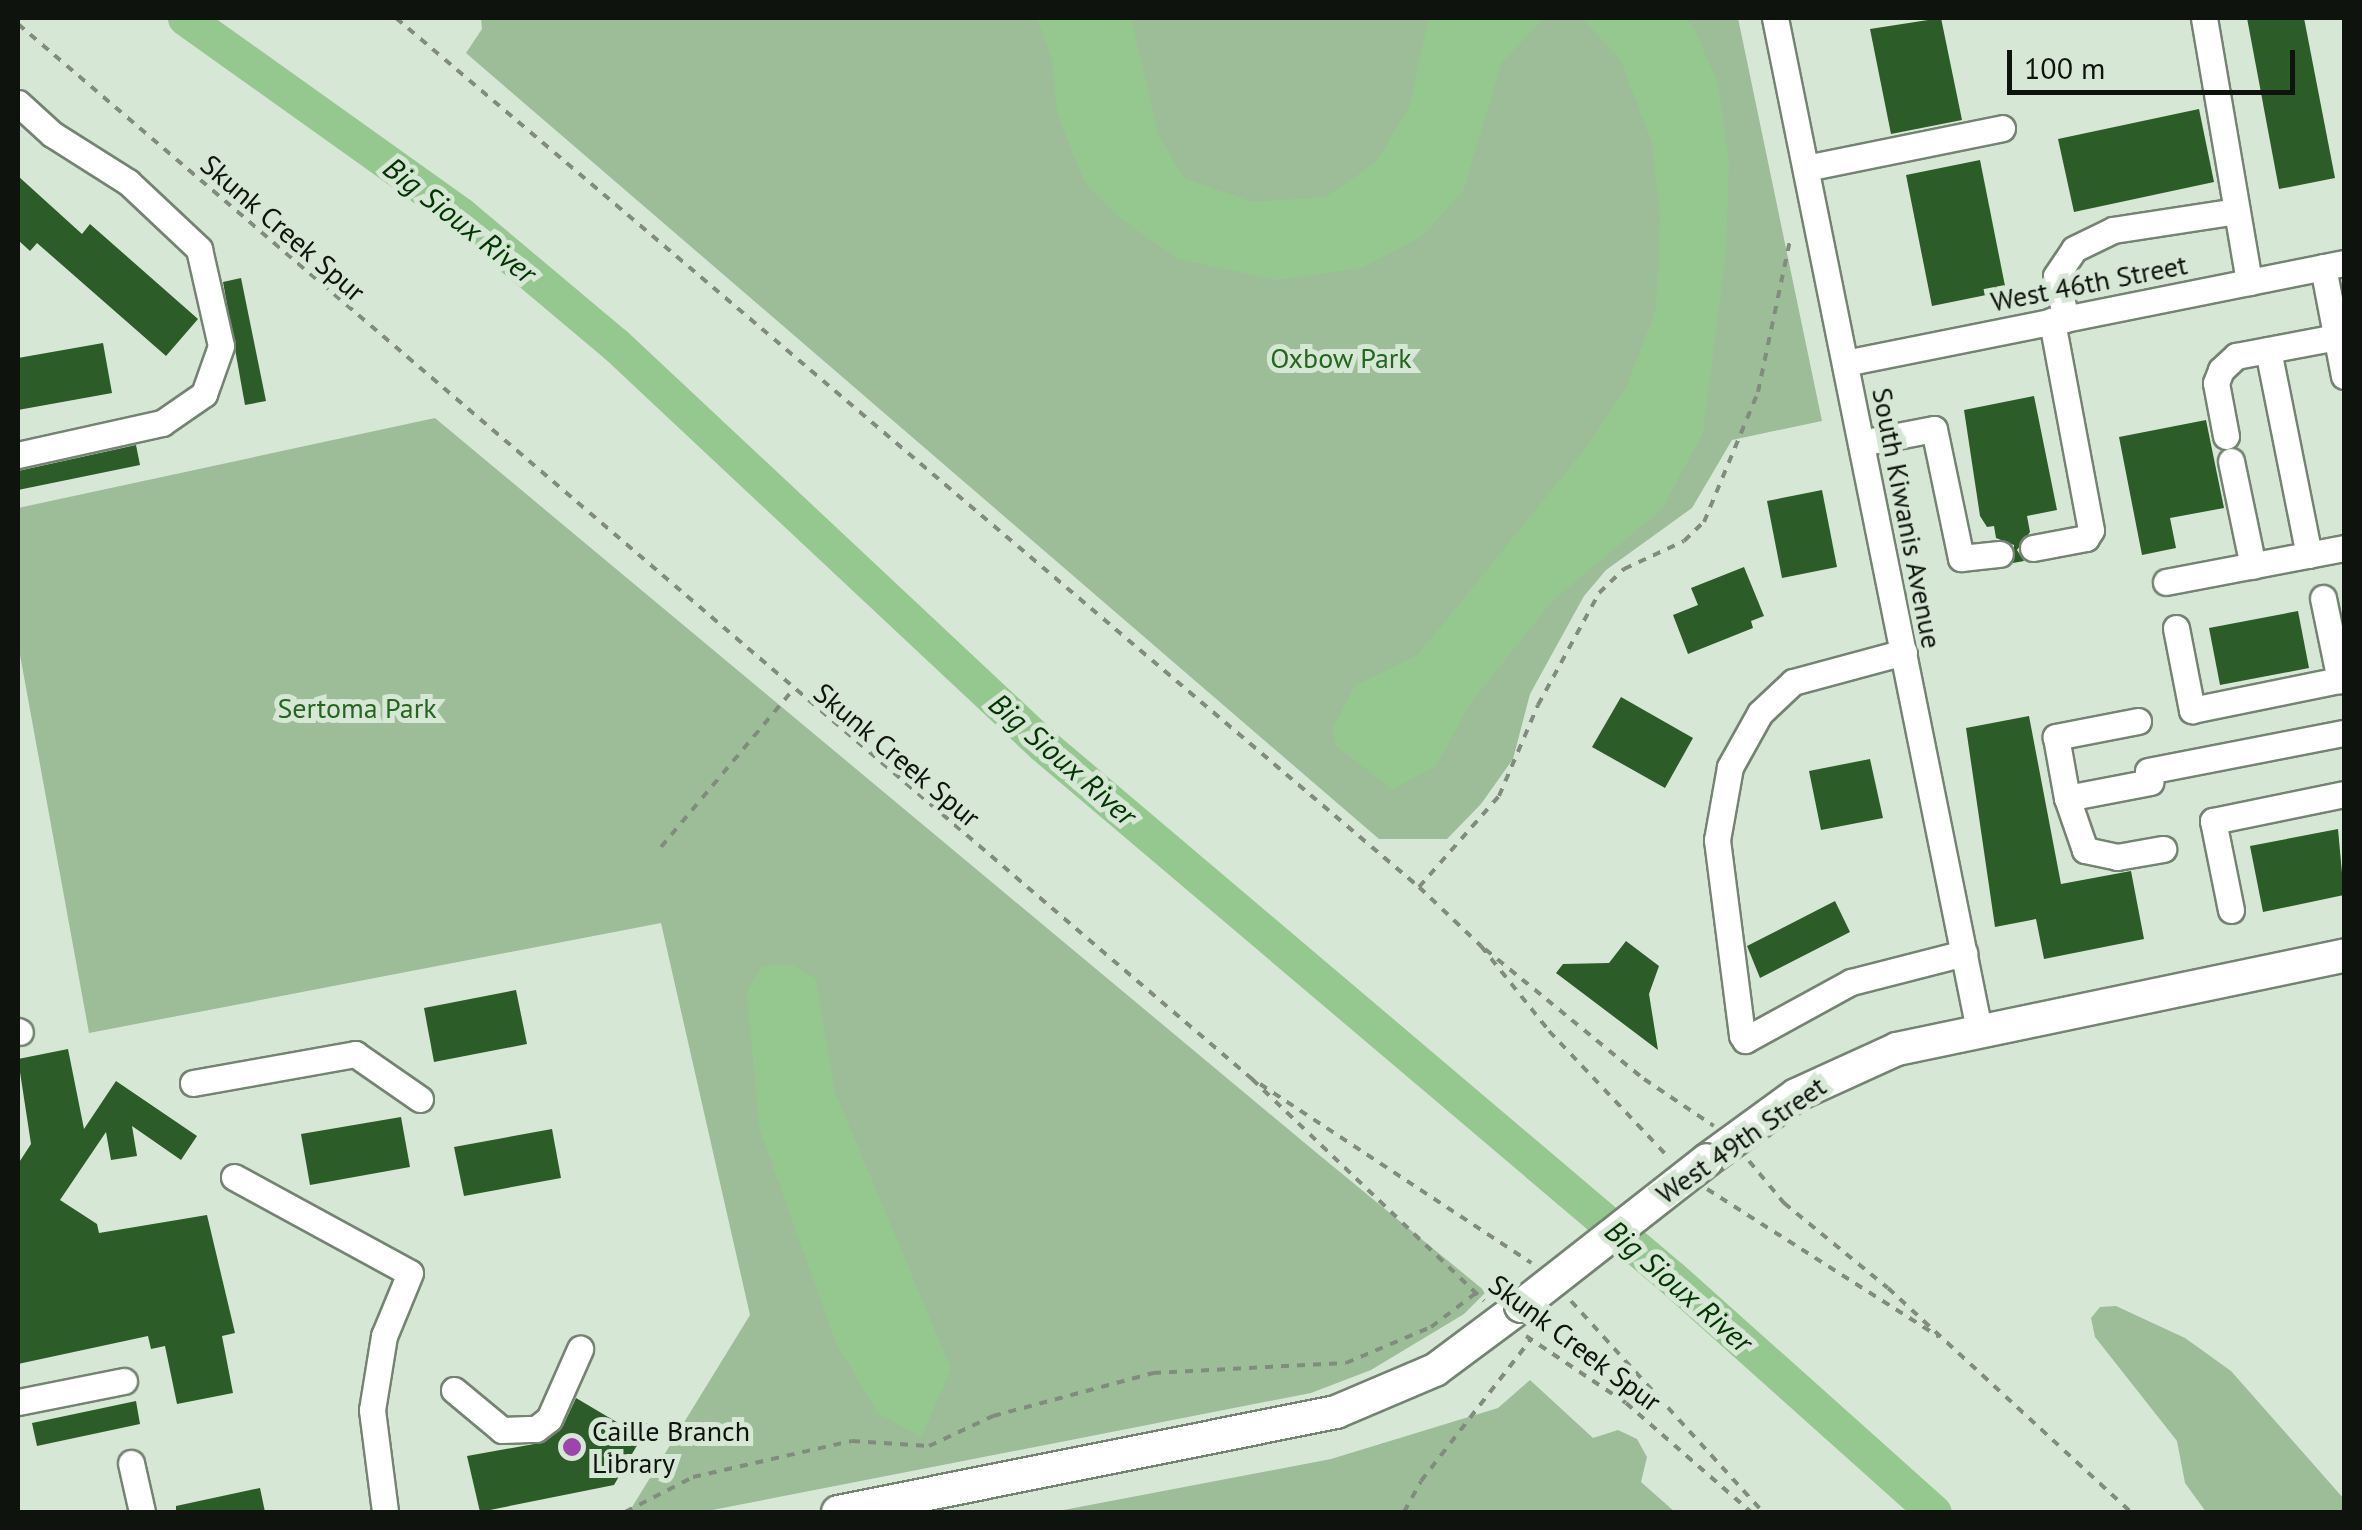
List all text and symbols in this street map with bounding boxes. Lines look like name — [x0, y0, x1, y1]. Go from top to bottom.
scale bar — [2012, 30, 2300, 92]
text: 100 m — [2024, 48, 2105, 87]
street label: Skunk Creek Spur — [193, 147, 373, 309]
water label: Big Sioux River — [376, 149, 544, 291]
street label: West 46th Street — [1988, 247, 2190, 319]
park label: Oxbow Park — [1270, 341, 1412, 375]
street label: South Kiwanis Avenue — [1865, 384, 1949, 652]
street label: Skunk Creek Spur — [806, 675, 988, 835]
water label: Big Sioux River — [982, 685, 1144, 833]
park label: Sertoma Park — [277, 691, 437, 725]
street label: West 49th Street — [1650, 1069, 1832, 1211]
water label: Big Sioux River — [1598, 1212, 1760, 1360]
street label: Skunk Creek Spur — [1482, 1267, 1668, 1419]
place label: Caille Branch Library — [592, 1414, 750, 1480]
marker: Caille Branch Library — [561, 1436, 583, 1458]

